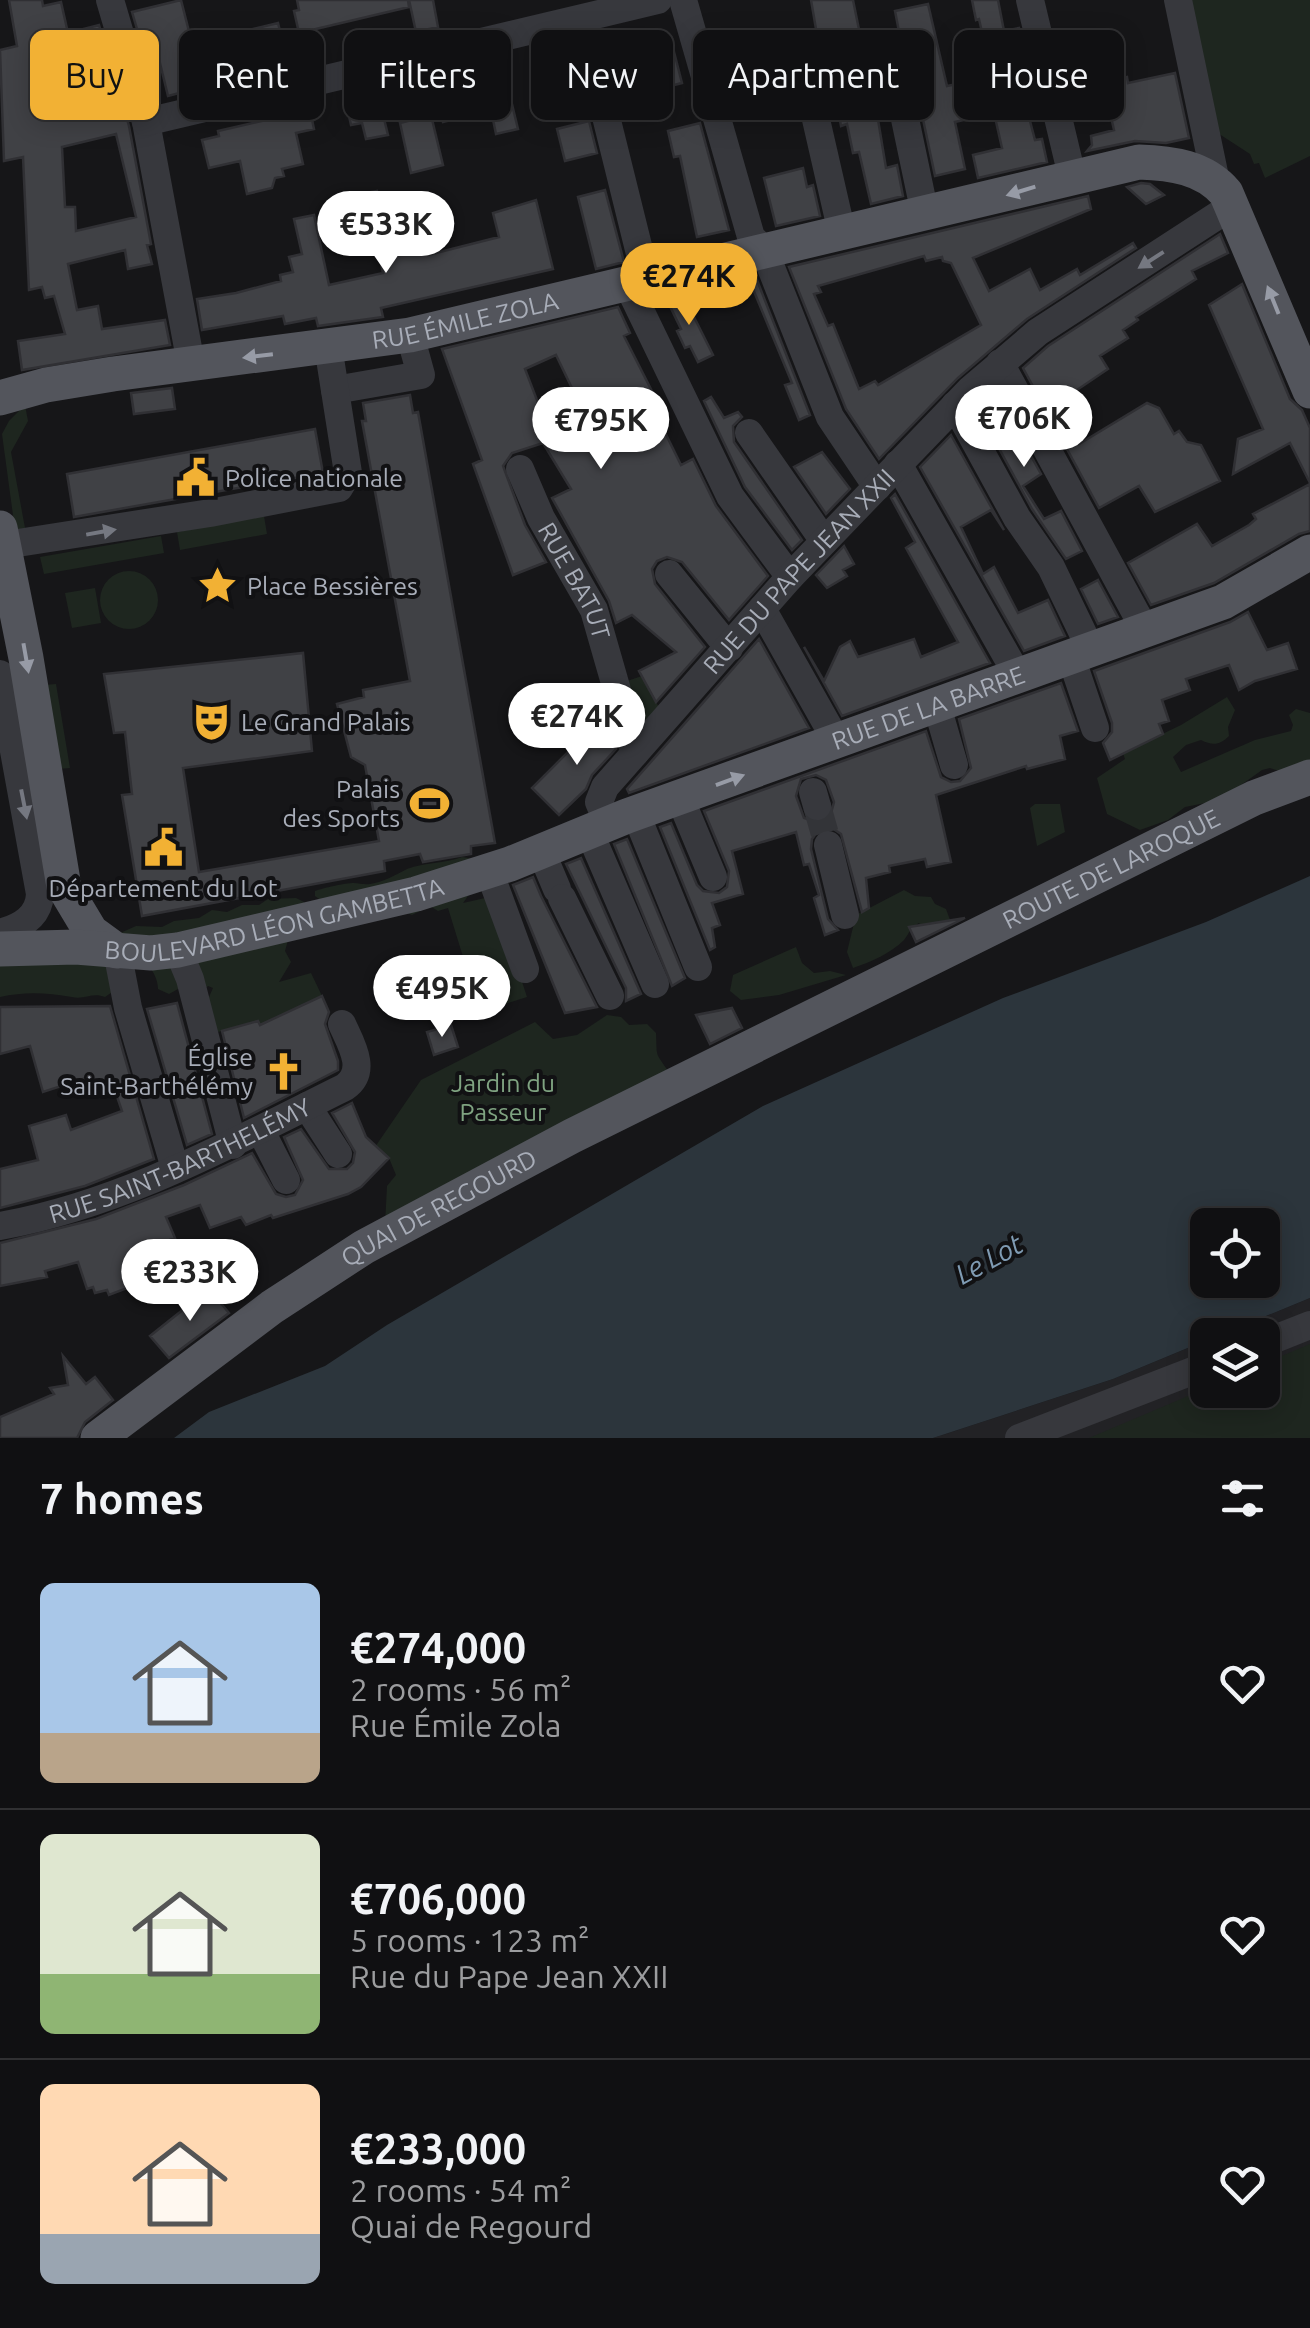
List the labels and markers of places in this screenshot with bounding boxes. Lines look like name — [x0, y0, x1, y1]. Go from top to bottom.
pin: €533K — [316, 191, 456, 276]
pin: €274K — [619, 243, 759, 328]
pin: €706K — [954, 385, 1094, 470]
pin: €795K — [531, 387, 671, 472]
public building icon: Police nationale — [174, 457, 216, 499]
place label: Police nationale — [225, 464, 403, 492]
place icon: Place Bessières — [196, 565, 238, 607]
place label: Place Bessières — [247, 572, 418, 600]
pin: €274K — [507, 683, 647, 768]
theatre icon: Le Grand Palais — [190, 701, 232, 743]
place label: Le Grand Palais — [241, 708, 411, 736]
place label: Palais des Sports — [282, 775, 400, 832]
sports icon: Palais des Sports — [409, 782, 451, 824]
public building icon: Département du Lot — [142, 826, 184, 868]
place label: Département du Lot — [49, 874, 278, 902]
pin: €495K — [372, 955, 512, 1040]
place label: Église Saint-Barthélémy — [60, 1043, 253, 1100]
church icon: Église Saint-Barthélémy — [262, 1050, 304, 1092]
pin: €233K — [120, 1239, 260, 1324]

